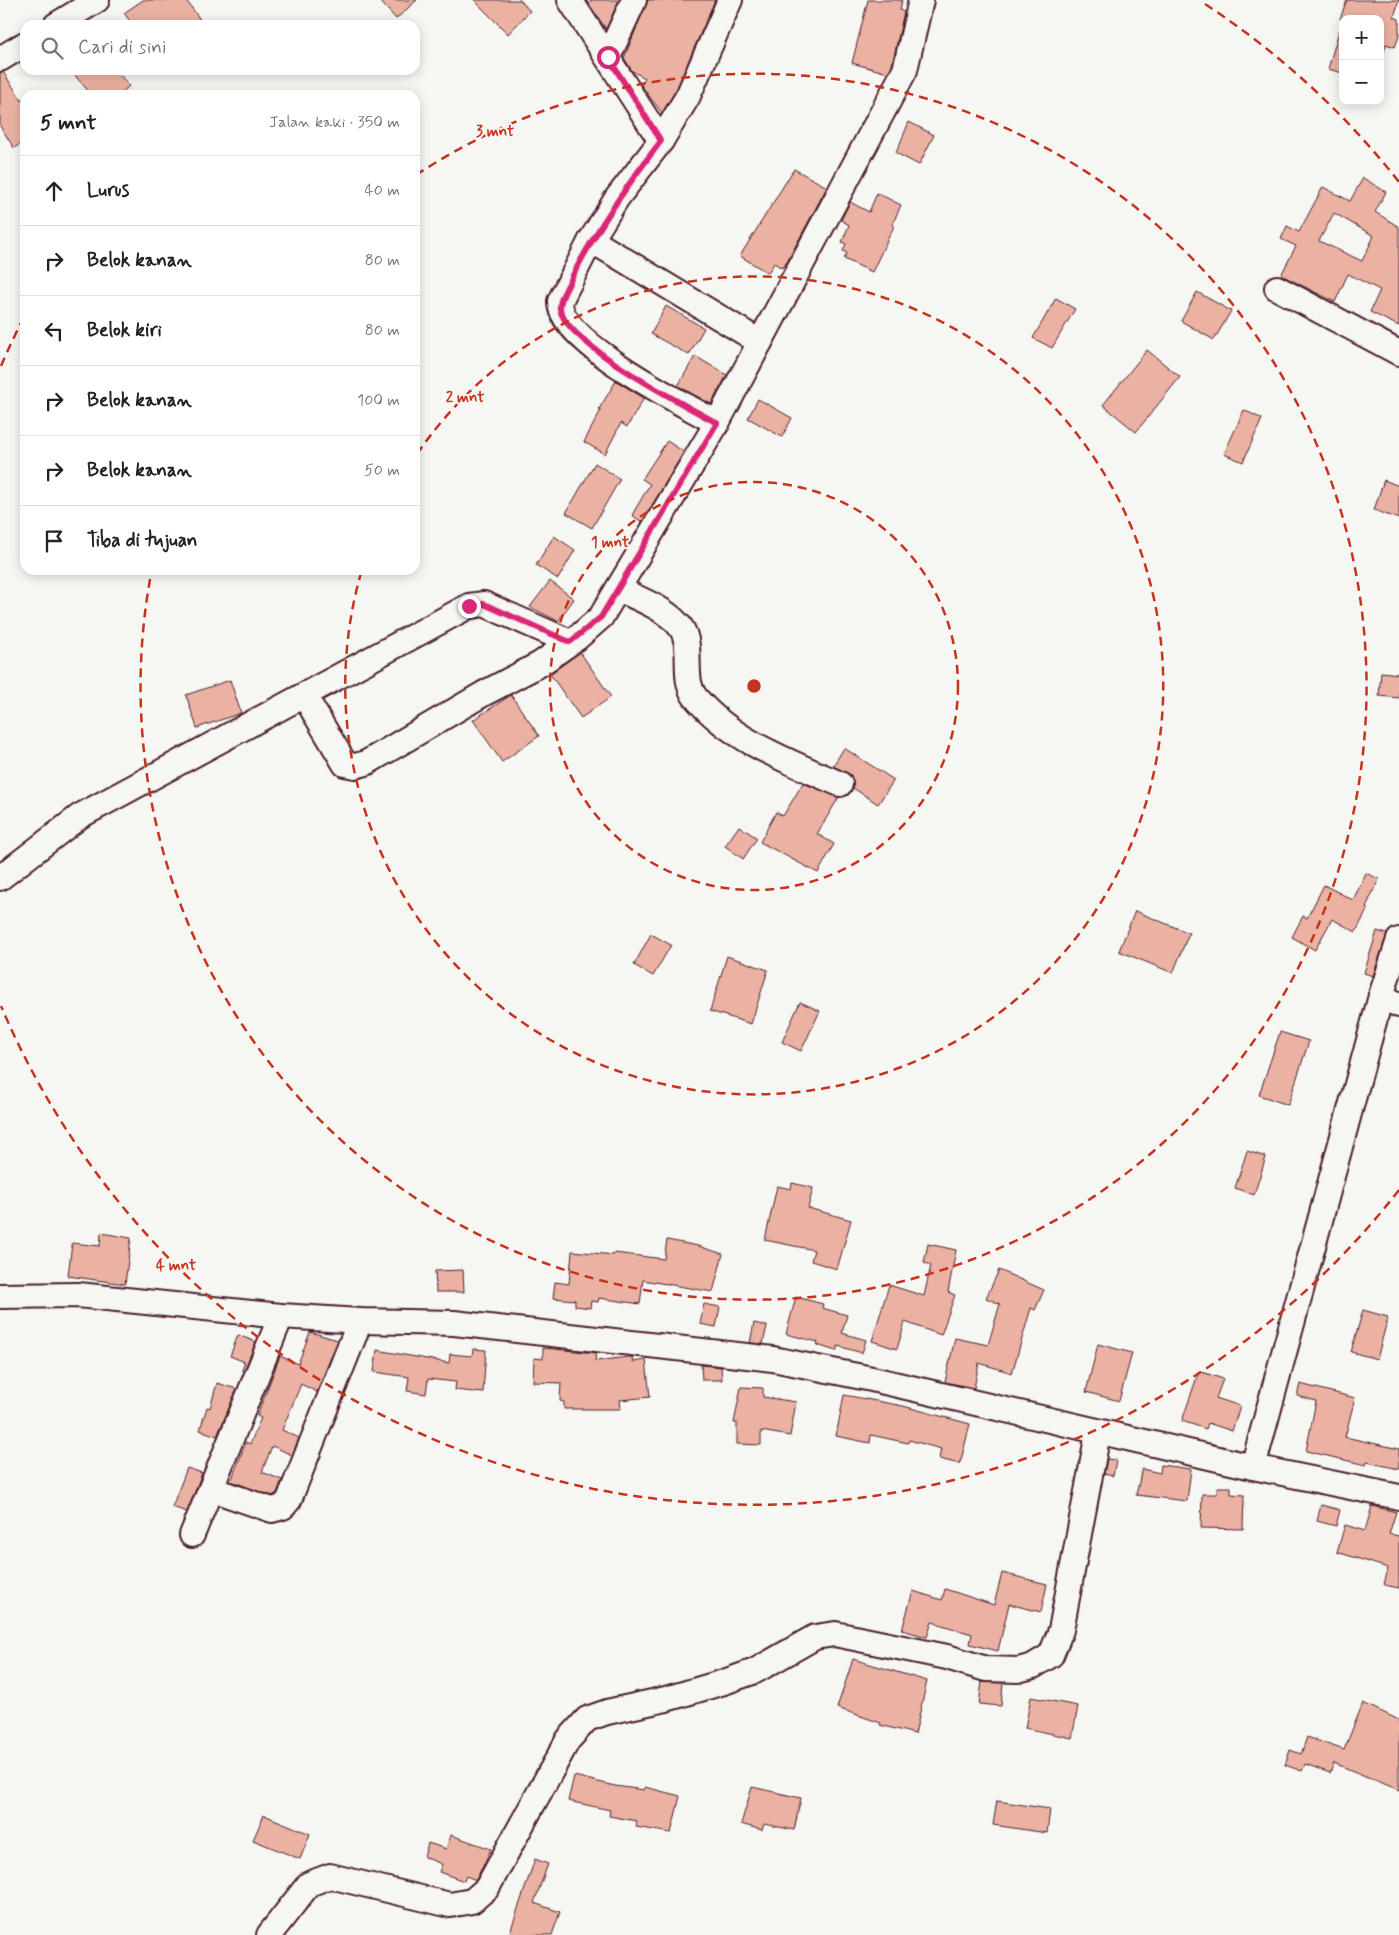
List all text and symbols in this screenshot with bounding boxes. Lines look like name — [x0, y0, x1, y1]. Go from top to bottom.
map controls — [1339, 15, 1384, 105]
button: + — [1339, 15, 1384, 60]
search box — [20, 20, 420, 75]
icon: search — [38, 34, 66, 62]
text: Cari di sini — [78, 35, 166, 60]
route start — [597, 46, 620, 69]
button: − — [1339, 60, 1384, 105]
text: 5 mnt — [40, 109, 97, 137]
text: Jalan kaki · 350 m — [269, 112, 400, 133]
text: 3 mnt — [476, 122, 514, 142]
icon: ahead — [40, 177, 68, 205]
text: Lurus — [87, 178, 129, 203]
text: 40 m — [364, 180, 400, 201]
icon: right — [40, 247, 68, 275]
text: Belok kanan — [87, 248, 192, 273]
text: 80 m — [365, 250, 400, 271]
icon: left — [40, 317, 68, 345]
text: Belok kiri — [87, 318, 162, 343]
text: 80 m — [365, 320, 400, 341]
icon: right — [40, 387, 68, 415]
text: Belok kanan — [87, 388, 192, 413]
text: 2 mnt — [446, 388, 484, 408]
text: 100 m — [357, 390, 400, 411]
icon: right — [40, 457, 68, 485]
text: Belok kanan — [87, 458, 192, 483]
text: 50 m — [364, 460, 400, 481]
icon: arrive — [40, 527, 68, 555]
text: Tiba di tujuan — [87, 528, 198, 553]
text: 1 mnt — [591, 533, 629, 553]
route end — [458, 595, 481, 618]
centre of rings — [745, 677, 763, 695]
text: 4 mnt — [156, 1256, 196, 1276]

